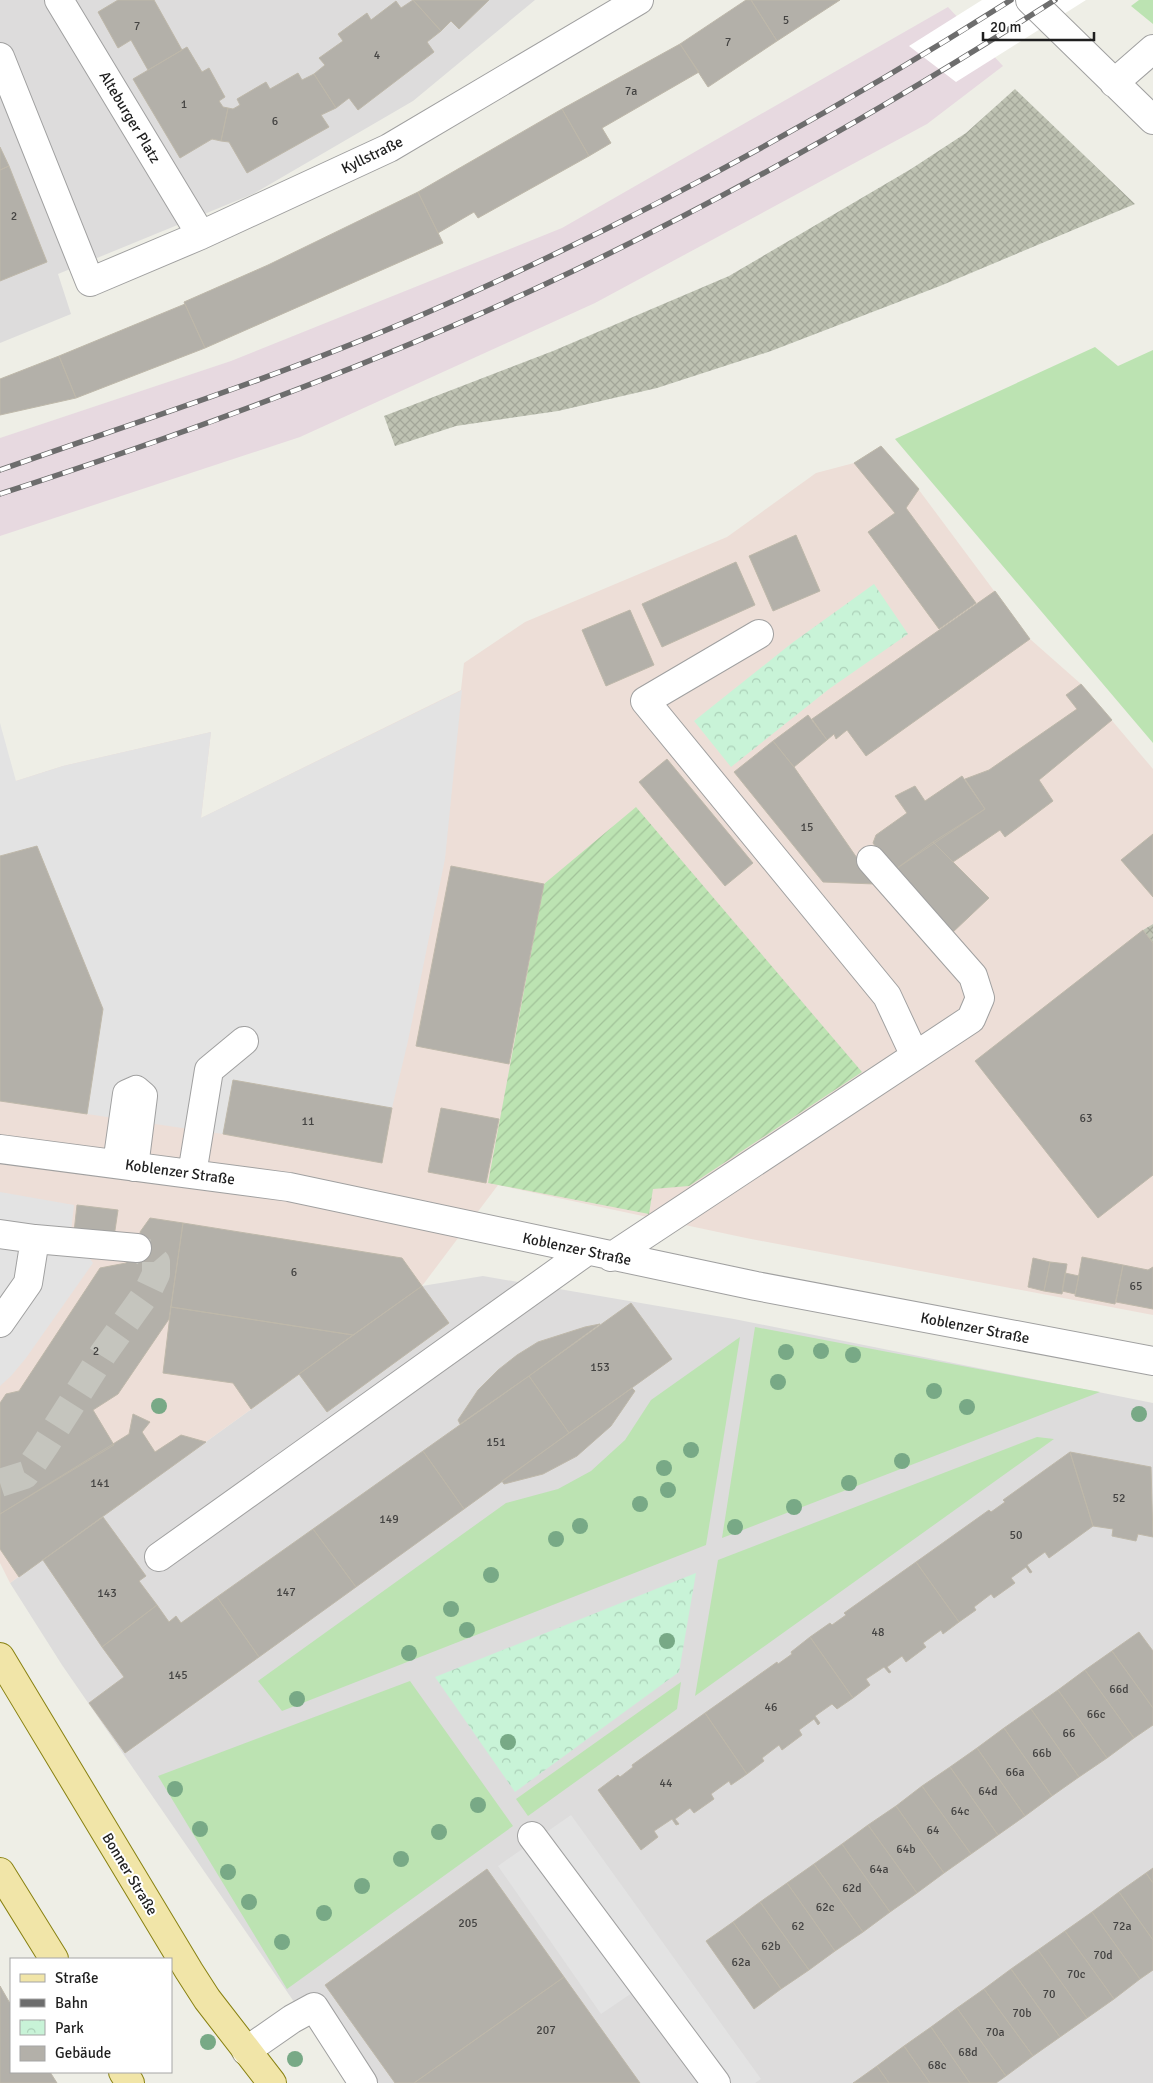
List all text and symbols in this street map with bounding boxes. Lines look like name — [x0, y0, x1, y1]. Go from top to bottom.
scale bar — [983, 10, 1094, 42]
house number: 5 — [783, 13, 789, 28]
text: 20 m — [990, 18, 1021, 36]
house number: 7 — [134, 19, 140, 34]
house number: 7 — [725, 35, 731, 50]
house number: 4 — [374, 48, 381, 63]
street label: Alteburger Platz — [95, 68, 165, 167]
house number: 7a — [625, 84, 637, 99]
house number: 1 — [181, 97, 187, 112]
house number: 6 — [272, 114, 278, 129]
street label: Kyllstraße — [338, 132, 406, 178]
house number: 2 — [11, 209, 17, 224]
house number: 15 — [801, 820, 813, 835]
house number: 63 — [1080, 1111, 1092, 1126]
house number: 11 — [302, 1114, 314, 1129]
street label: Koblenzer Straße — [124, 1155, 236, 1189]
street label: Koblenzer Straße — [521, 1229, 633, 1269]
house number: 6 — [291, 1265, 297, 1280]
house number: 65 — [1130, 1279, 1142, 1294]
street label: Koblenzer Straße — [919, 1309, 1031, 1347]
house number: 2 — [93, 1344, 99, 1359]
house number: 153 — [590, 1360, 610, 1375]
house number: 151 — [486, 1435, 506, 1450]
house number: 141 — [90, 1476, 110, 1491]
house number: 52 — [1113, 1491, 1125, 1506]
house number: 149 — [379, 1512, 399, 1527]
house number: 50 — [1010, 1528, 1022, 1543]
house number: 147 — [276, 1585, 296, 1600]
house number: 143 — [97, 1586, 117, 1601]
house number: 48 — [872, 1625, 884, 1640]
house number: 145 — [168, 1668, 188, 1683]
house number: 66d — [1109, 1682, 1129, 1697]
house number: 46 — [765, 1700, 777, 1715]
house number: 66c — [1087, 1707, 1106, 1722]
house number: 66 — [1063, 1726, 1075, 1741]
house number: 66b — [1032, 1746, 1052, 1761]
house number: 66a — [1005, 1765, 1025, 1780]
house number: 44 — [660, 1776, 673, 1791]
house number: 64d — [978, 1784, 998, 1799]
house number: 64c — [951, 1804, 970, 1819]
house number: 64 — [927, 1823, 940, 1838]
street label: Bonner Straße — [98, 1829, 162, 1919]
house number: 64b — [896, 1842, 916, 1857]
house number: 64a — [869, 1862, 889, 1877]
house number: 62d — [842, 1881, 862, 1896]
house number: 62c — [816, 1900, 835, 1915]
house number: 205 — [458, 1916, 478, 1931]
house number: 62 — [792, 1919, 804, 1934]
house number: 72a — [1112, 1919, 1132, 1934]
house number: 62b — [761, 1939, 781, 1954]
house number: 70d — [1093, 1948, 1113, 1963]
house number: 62a — [731, 1955, 751, 1970]
legend — [10, 1958, 172, 2073]
house number: 70c — [1067, 1967, 1086, 1982]
text: Straße — [55, 1969, 99, 1987]
house number: 70 — [1043, 1987, 1055, 2002]
text: Bahn — [55, 1994, 88, 2012]
house number: 70b — [1012, 2006, 1032, 2021]
text: Park — [55, 2019, 84, 2037]
house number: 207 — [536, 2023, 556, 2038]
house number: 70a — [985, 2025, 1005, 2040]
text: Gebäude — [55, 2044, 111, 2062]
house number: 68d — [958, 2045, 978, 2060]
house number: 68c — [928, 2058, 947, 2073]

